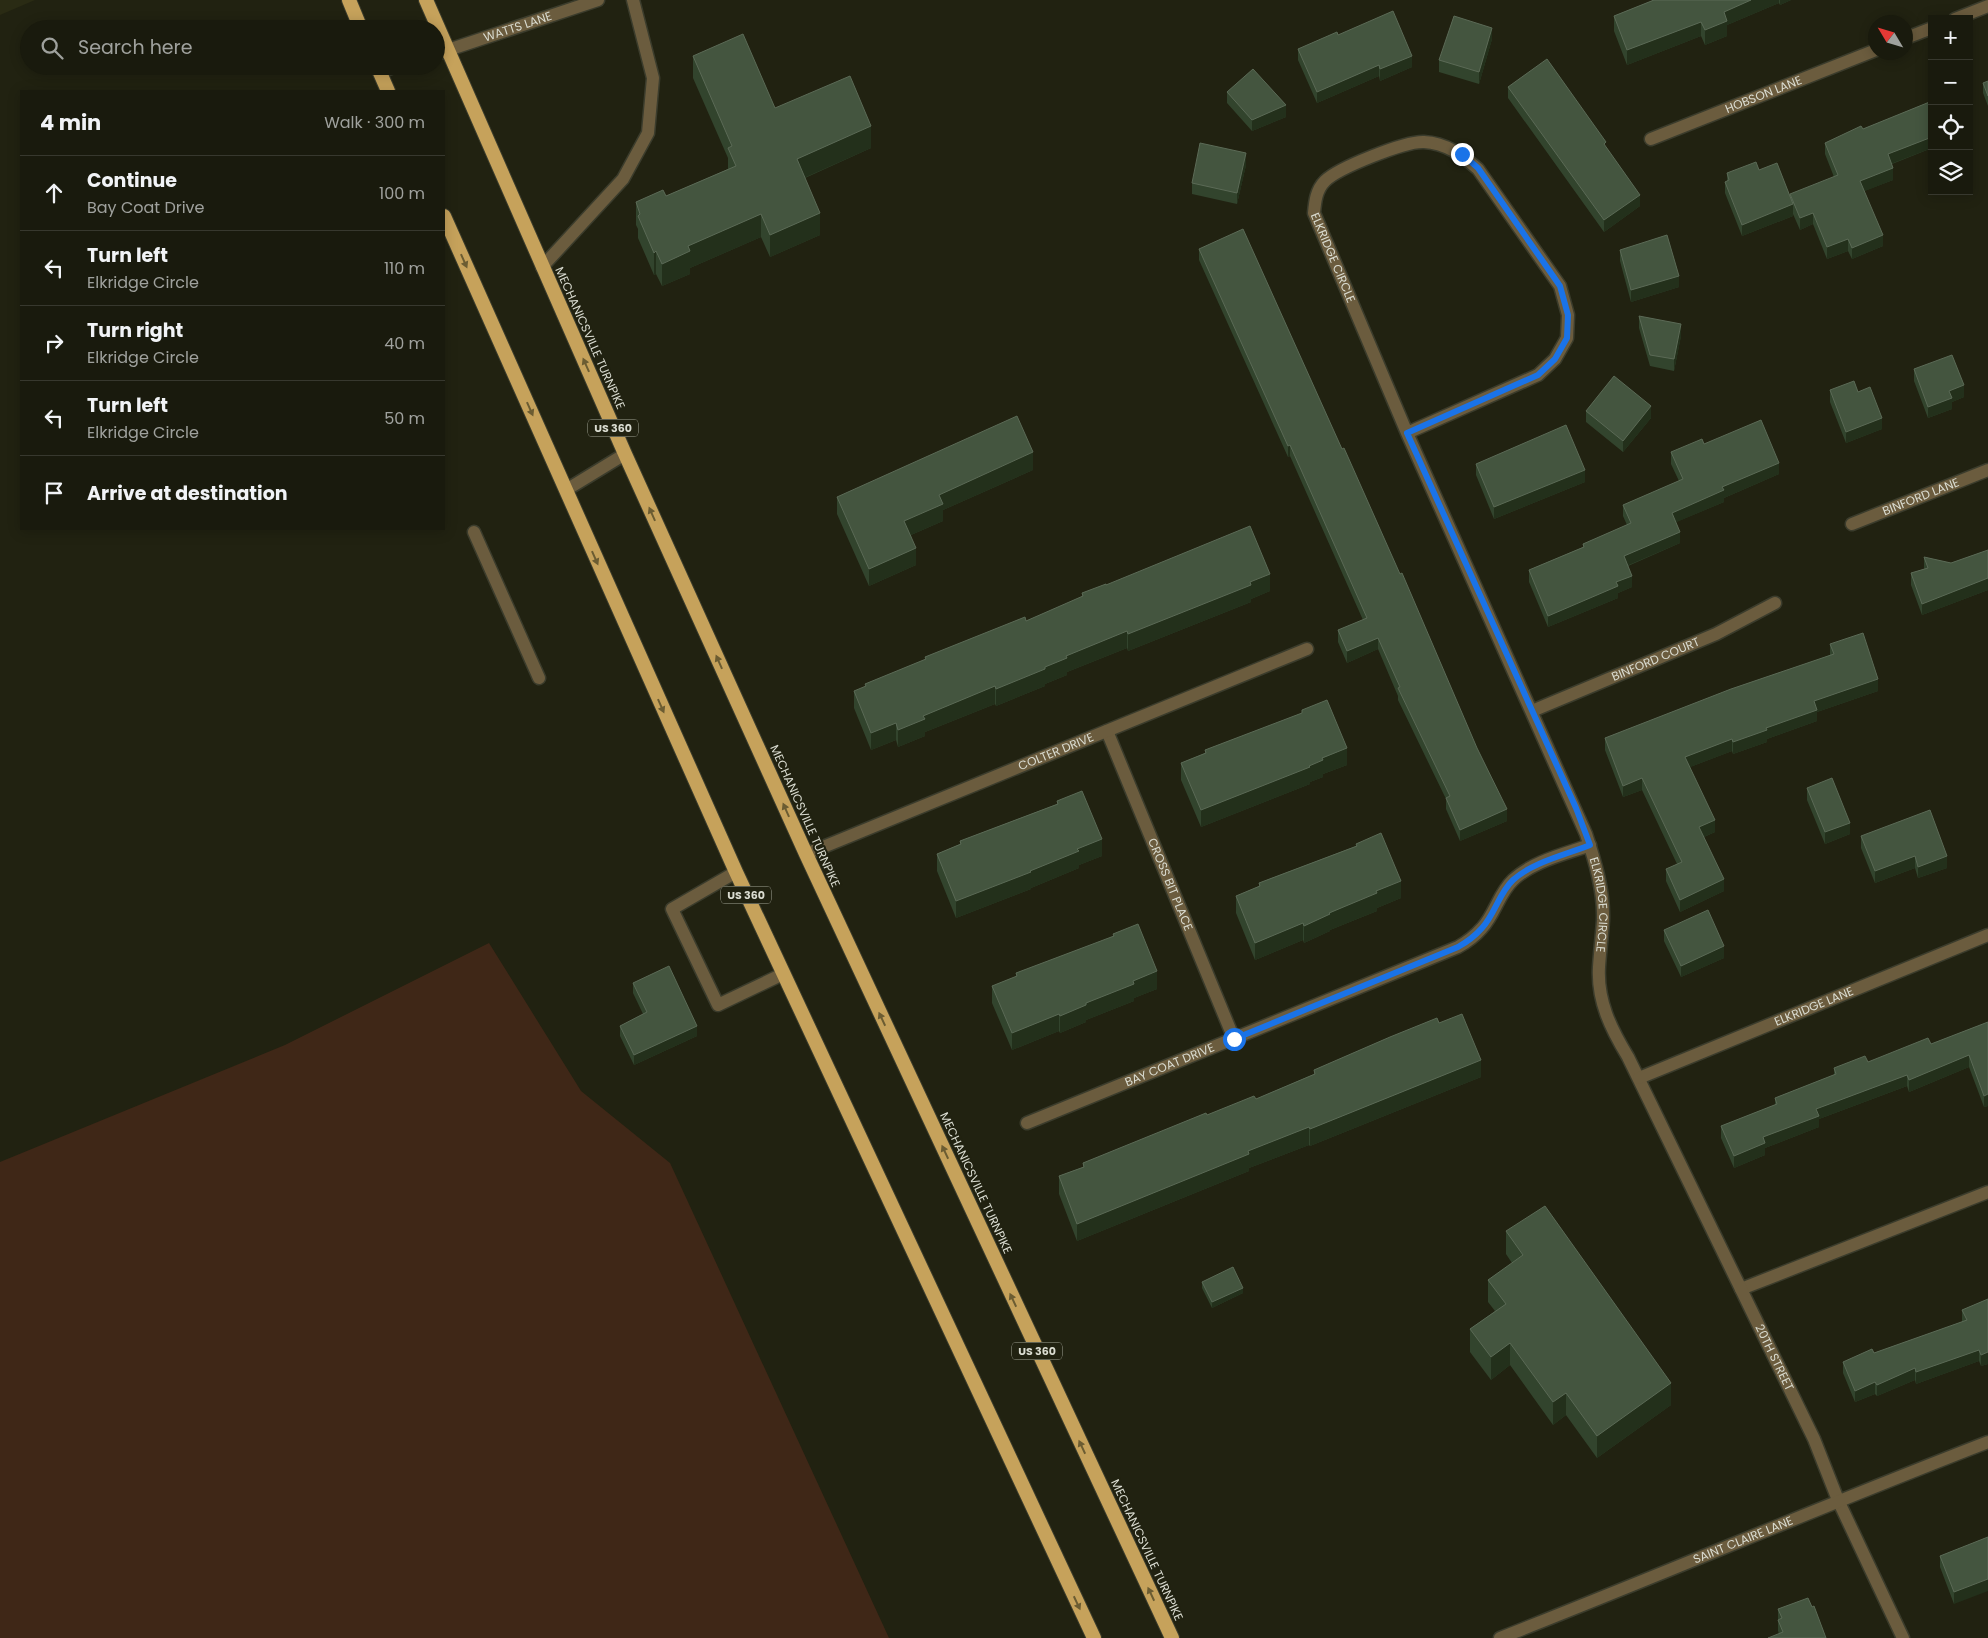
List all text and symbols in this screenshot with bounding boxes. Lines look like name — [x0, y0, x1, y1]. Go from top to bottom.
street label: WATTS LANE — [481, 7, 554, 46]
north arrow — [1868, 15, 1913, 60]
map controls — [1928, 15, 1973, 195]
button: + — [1928, 15, 1973, 60]
search box — [20, 20, 445, 75]
icon: search — [38, 34, 66, 62]
text: Search here — [78, 34, 192, 61]
button: − — [1928, 60, 1973, 105]
street label: HOBSON LANE — [1722, 71, 1804, 117]
button: locate — [1928, 105, 1973, 150]
text: 4 min — [40, 108, 101, 137]
text: Walk · 300 m — [324, 111, 425, 134]
route end — [1451, 143, 1474, 166]
button: layers — [1928, 150, 1973, 195]
text: Continue — [87, 167, 177, 194]
icon: ahead — [40, 179, 68, 207]
text: 100 m — [379, 182, 425, 205]
text: Bay Coat Drive — [87, 196, 205, 219]
street label: ELKRIDGE CIRCLE — [1307, 210, 1360, 305]
text: Turn left — [87, 242, 168, 269]
icon: left — [40, 254, 68, 282]
one-way arrow — [460, 254, 468, 268]
text: 110 m — [384, 257, 425, 280]
street label: MECHANICSVILLE TURNPIKE — [551, 264, 630, 412]
text: Elkridge Circle — [87, 271, 199, 294]
text: Turn right — [87, 317, 183, 344]
icon: right — [40, 329, 68, 357]
text: 40 m — [384, 332, 425, 355]
text: Elkridge Circle — [87, 346, 199, 369]
one-way arrow — [581, 358, 589, 372]
text: Turn left — [87, 392, 168, 419]
one-way arrow — [526, 402, 534, 416]
icon: left — [40, 404, 68, 432]
text: 50 m — [384, 407, 425, 430]
road number: US 360 — [588, 419, 638, 436]
text: Elkridge Circle — [87, 421, 199, 444]
street label: BINFORD LANE — [1880, 473, 1961, 519]
icon: arrive — [40, 479, 68, 507]
text: Arrive at destination — [87, 480, 288, 507]
one-way arrow — [647, 507, 655, 521]
one-way arrow — [592, 551, 600, 565]
street label: BINFORD COURT — [1609, 633, 1702, 685]
one-way arrow — [714, 655, 722, 669]
one-way arrow — [657, 699, 665, 713]
street label: COLTER DRIVE — [1015, 728, 1096, 774]
street label: MECHANICSVILLE TURNPIKE — [766, 742, 845, 890]
one-way arrow — [781, 803, 789, 817]
street label: CROSS BIT PLACE — [1144, 835, 1197, 933]
street label: ELKRIDGE CIRCLE — [1586, 855, 1612, 953]
road number: US 360 — [721, 886, 771, 904]
street label: ELKRIDGE LANE — [1772, 982, 1856, 1030]
one-way arrow — [878, 1012, 886, 1026]
route start — [1223, 1028, 1246, 1051]
street label: BAY COAT DRIVE — [1122, 1038, 1217, 1090]
street label: MECHANICSVILLE TURNPIKE — [936, 1109, 1017, 1256]
one-way arrow — [940, 1145, 948, 1159]
one-way arrow — [1009, 1292, 1018, 1307]
street label: 20TH STREET — [1751, 1321, 1798, 1394]
road number: US 360 — [1012, 1342, 1062, 1360]
one-way arrow — [1078, 1440, 1086, 1454]
street label: MECHANICSVILLE TURNPIKE — [1107, 1476, 1188, 1623]
street label: SAINT CLAIRE LANE — [1690, 1512, 1795, 1568]
one-way arrow — [1147, 1587, 1155, 1601]
one-way arrow — [1073, 1596, 1081, 1610]

